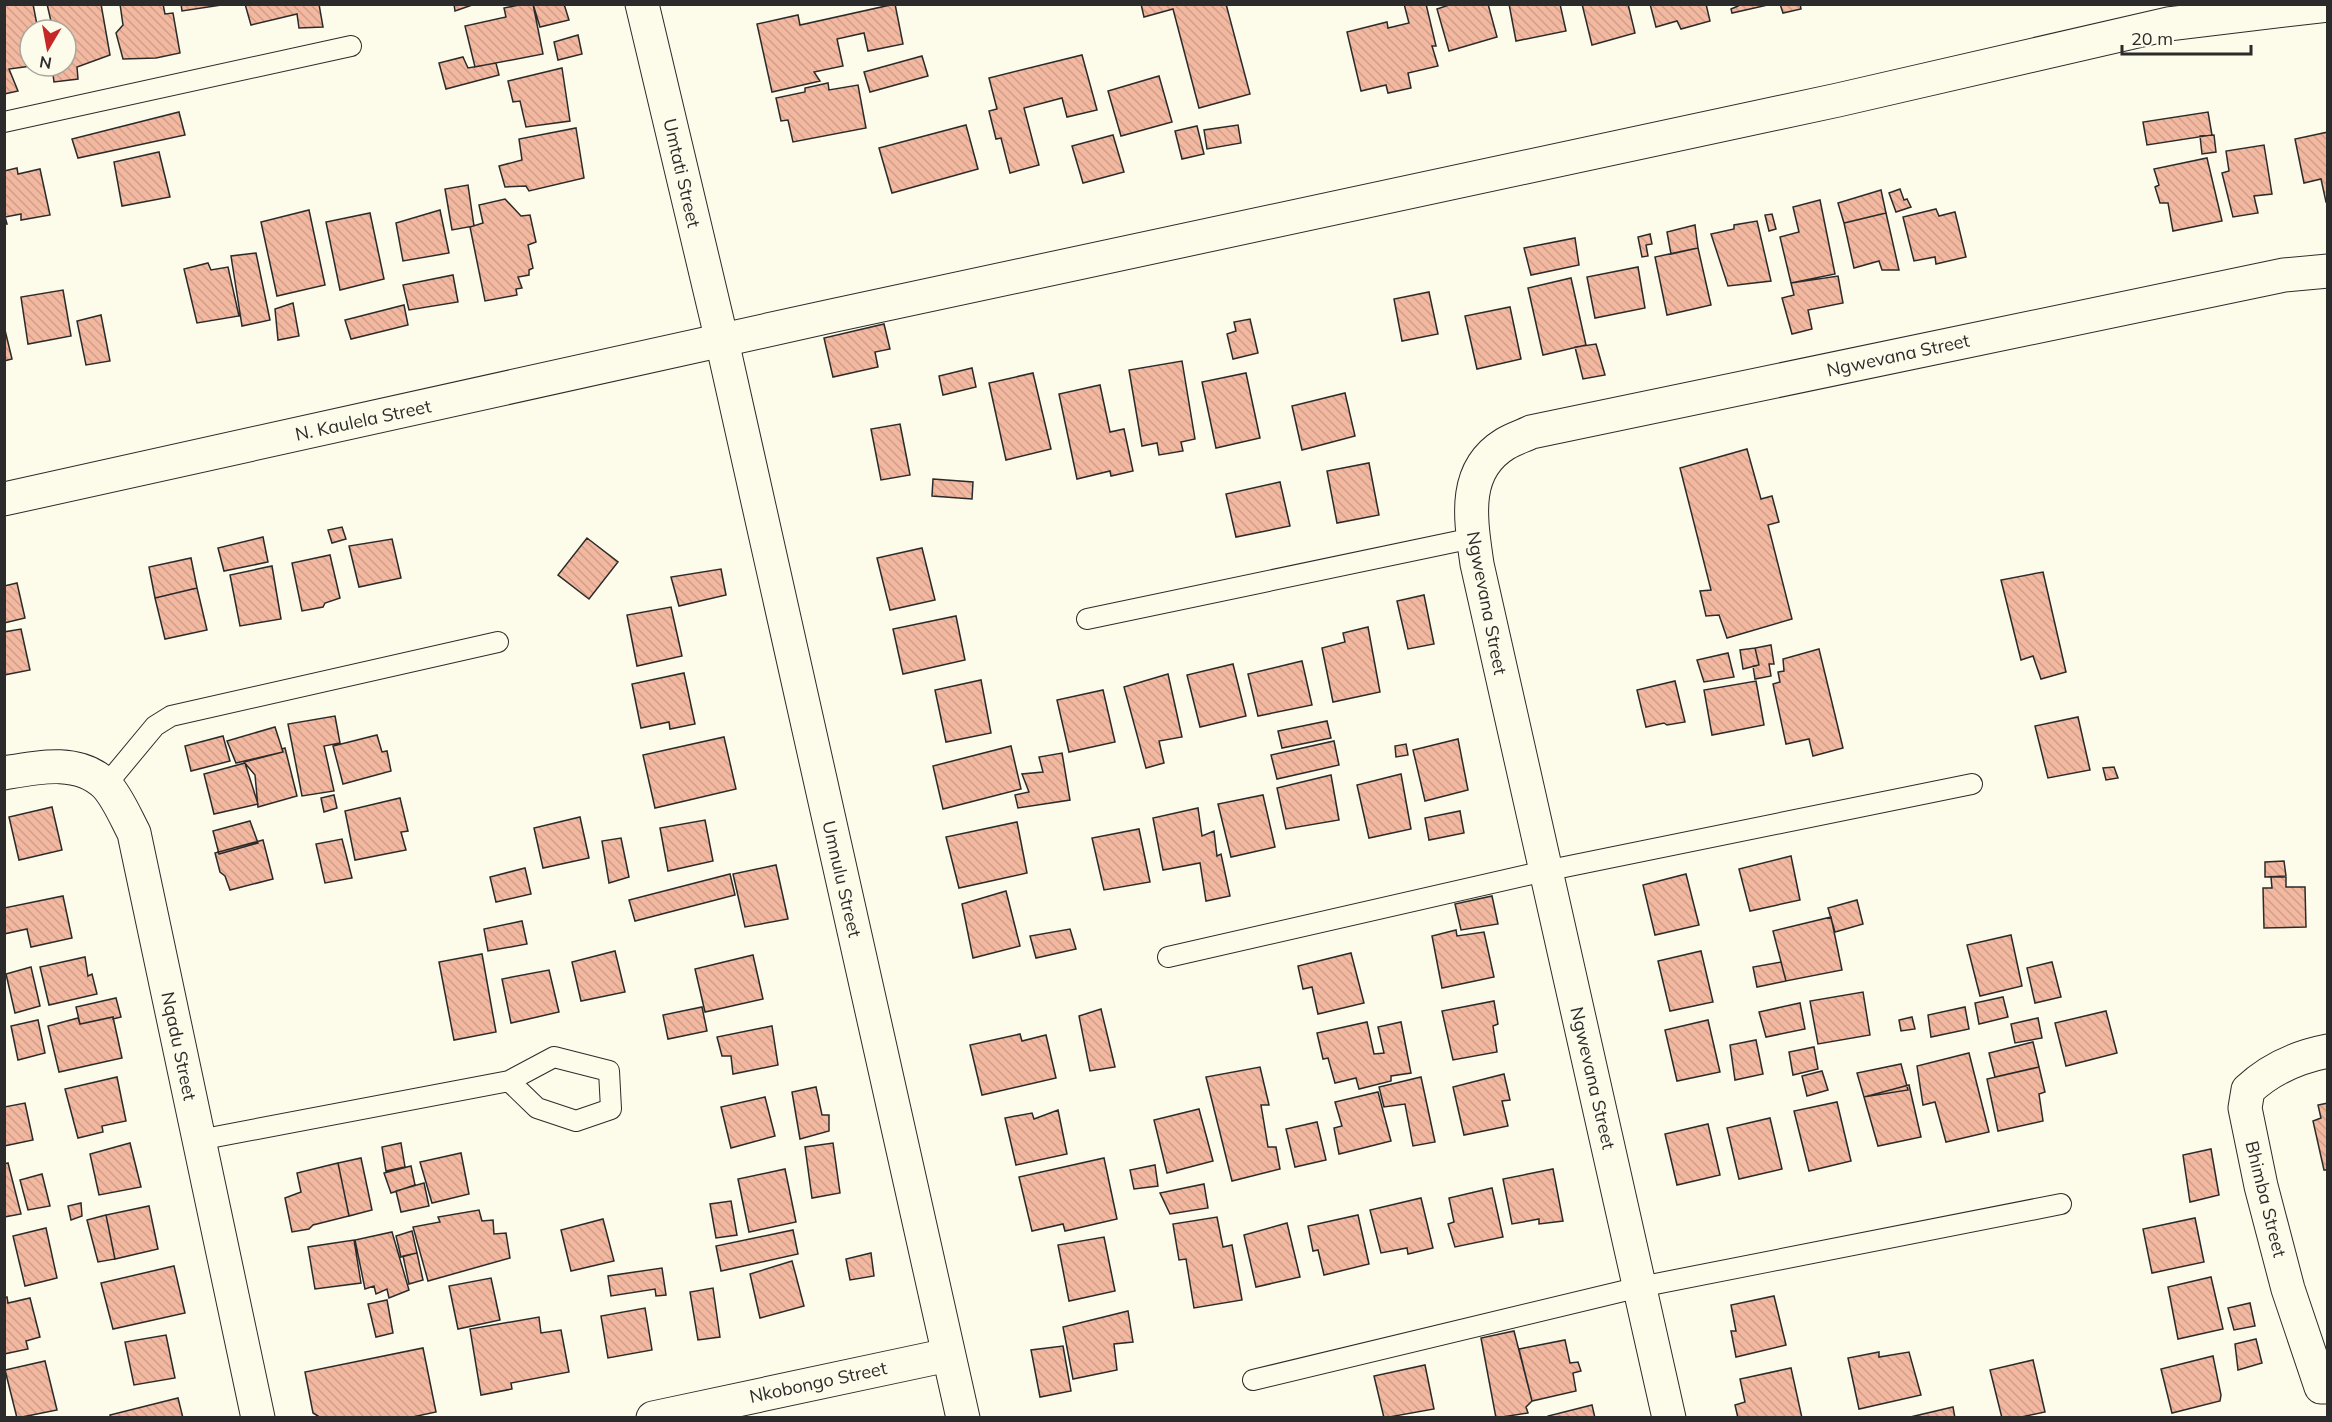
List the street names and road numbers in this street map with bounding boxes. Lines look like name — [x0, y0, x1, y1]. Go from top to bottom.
street label: Umtati Street — [658, 116, 706, 230]
street label: Ngwevana Street — [1824, 329, 1972, 381]
street label: N. Kaulela Street — [293, 394, 433, 446]
street label: Ngwevana Street — [1462, 529, 1512, 677]
street label: Umnulu Street — [817, 818, 867, 940]
street label: Nqadu Street — [156, 989, 202, 1103]
street label: Ngwevana Street — [1565, 1005, 1621, 1151]
street label: Bhimba Street — [2240, 1139, 2292, 1259]
street label: Nkobongo Street — [747, 1356, 889, 1408]

